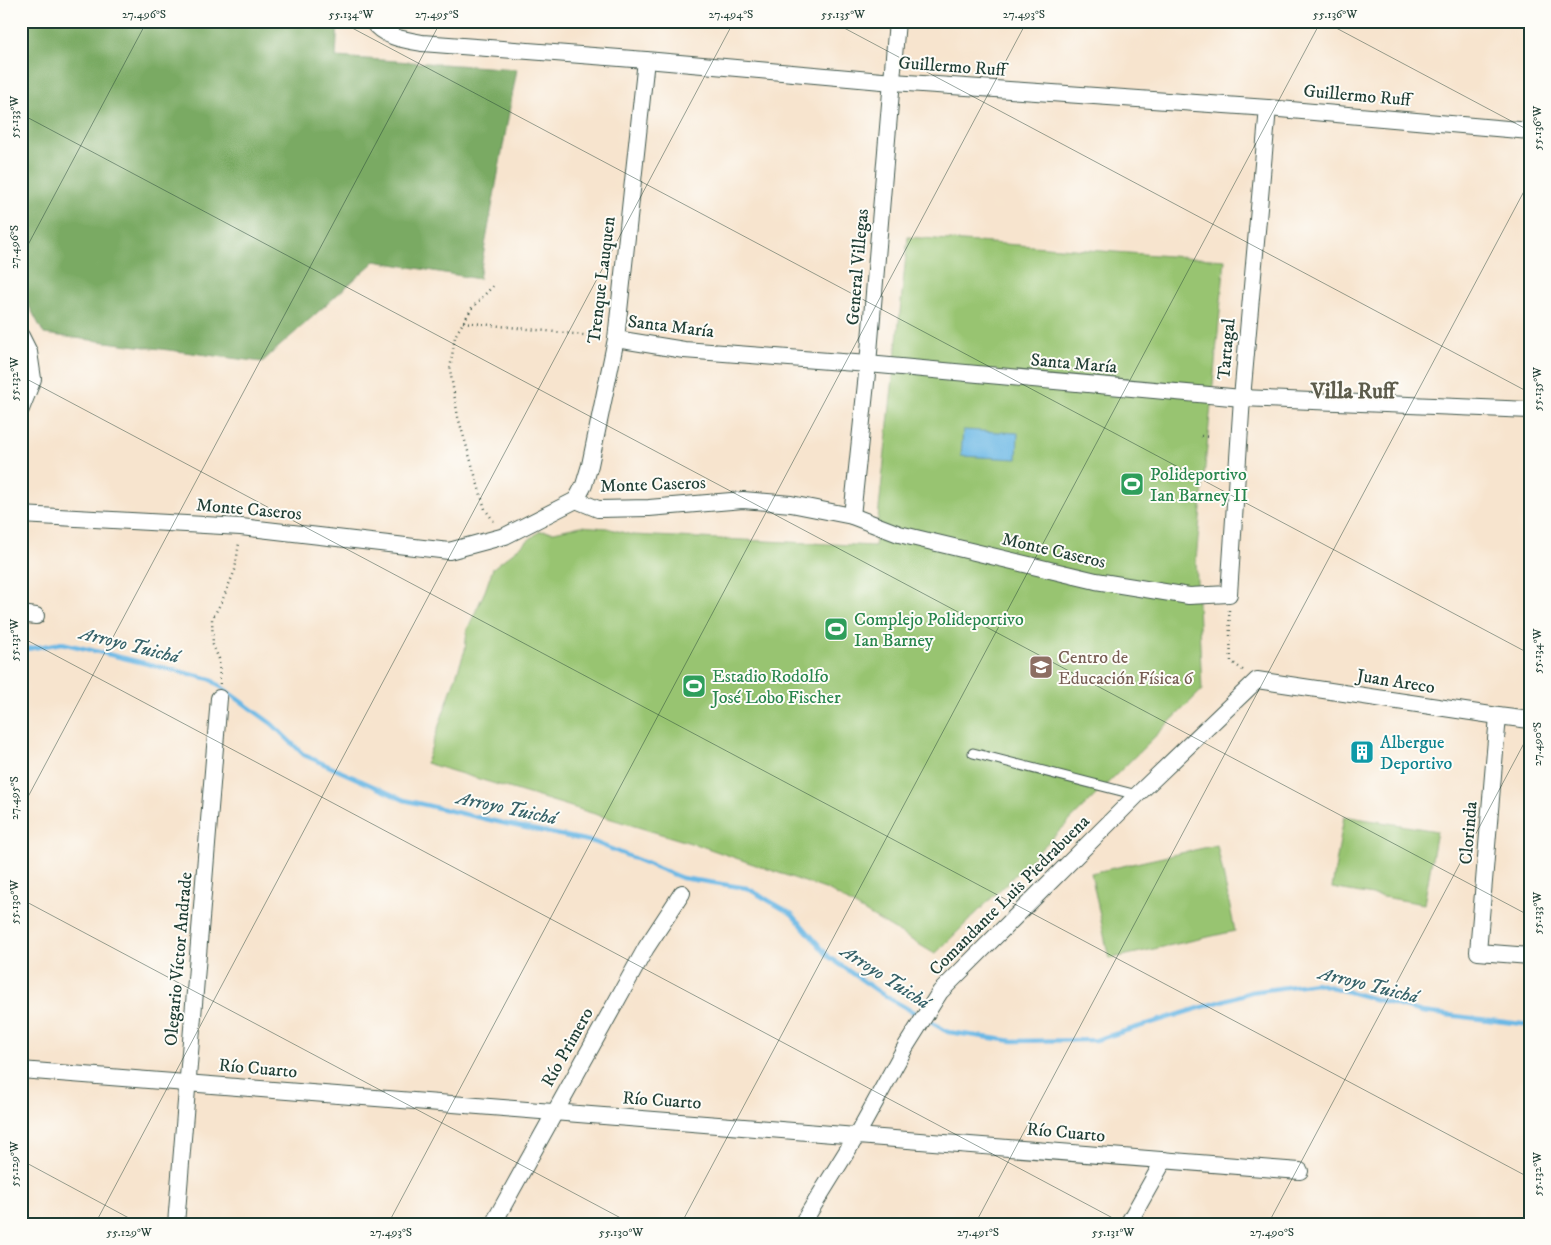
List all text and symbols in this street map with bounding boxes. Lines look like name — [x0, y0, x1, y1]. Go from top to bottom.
text: 27.496°S — [122, 7, 166, 22]
text: 55.134°W — [328, 7, 375, 22]
text: 27.495°S — [415, 7, 459, 22]
text: 27.494°S — [709, 7, 753, 22]
text: 55.135°W — [821, 7, 866, 22]
text: 27.493°S — [1003, 7, 1045, 22]
text: 55.136°W — [1313, 7, 1358, 22]
street label: Guillermo Ruff — [897, 52, 1009, 82]
street label: Guillermo Ruff — [1302, 80, 1414, 112]
text: 55.133°W — [7, 95, 22, 138]
text: 55.136°W — [1530, 105, 1545, 150]
street label: General Villegas — [842, 208, 874, 326]
street label: Trenque Lauquen — [583, 215, 621, 345]
text: 27.496°S — [7, 225, 22, 269]
street label: Santa María — [626, 311, 716, 343]
street label: Tartagal — [1213, 317, 1241, 381]
street label: Santa María — [1030, 349, 1118, 379]
text: 55.132°W — [7, 356, 22, 401]
text: 55.135°W — [1530, 366, 1545, 411]
district label: Villa Ruff — [1310, 378, 1399, 405]
place label: Polideportivo Ian Barney II — [1150, 464, 1248, 507]
sports icon: Polideportivo Ian Barney II — [1119, 471, 1145, 497]
street label: Monte Caseros — [600, 472, 706, 498]
street label: Monte Caseros — [195, 494, 303, 526]
street label: Monte Caseros — [1000, 528, 1108, 574]
place label: Complejo Polideportivo Ian Barney — [854, 609, 1024, 652]
sports icon: Complejo Polideportivo Ian Barney — [823, 616, 849, 642]
text: 55.131°W — [7, 618, 22, 661]
water label: Arroyo Tuichá — [76, 622, 184, 670]
text: 55.134°W — [1530, 627, 1545, 674]
place label: Centro de Educación Física 6 — [1058, 647, 1193, 690]
school or university icon: Centro de Educación Física 6 — [1028, 654, 1054, 680]
street label: Juan Areco — [1353, 665, 1437, 699]
place label: Estadio Rodolfo José Lobo Fischer — [710, 666, 841, 709]
sports icon: Estadio Rodolfo José Lobo Fischer — [681, 673, 707, 699]
text: 27.490°S — [1530, 722, 1545, 766]
place label: Albergue Deportivo — [1380, 732, 1453, 775]
building icon: Albergue Deportivo — [1349, 739, 1375, 765]
text: 27.495°S — [7, 776, 22, 820]
water label: Arroyo Tuichá — [453, 786, 561, 831]
street label: Clorinda — [1455, 800, 1483, 866]
street label: Comandante Luis Piedrabuena — [925, 811, 1095, 981]
street label: Olegario Víctor Andrade — [160, 871, 198, 1047]
text: 55.130°W — [7, 879, 22, 924]
text: 55.133°W — [1530, 891, 1545, 934]
water label: Arroyo Tuichá — [835, 939, 936, 1016]
water label: Arroyo Tuichá — [1315, 962, 1423, 1010]
street label: Río Primero — [537, 1004, 599, 1091]
street label: Río Cuarto — [218, 1055, 298, 1083]
street label: Río Cuarto — [622, 1087, 702, 1115]
street label: Río Cuarto — [1026, 1119, 1106, 1147]
text: 55.129°W — [7, 1140, 22, 1187]
text: 55.132°W — [1530, 1151, 1545, 1196]
text: 55.129°W — [106, 1225, 153, 1240]
text: 27.493°S — [370, 1225, 412, 1240]
text: 55.130°W — [599, 1225, 644, 1240]
text: 27.491°S — [957, 1225, 999, 1240]
text: 55.131°W — [1092, 1225, 1135, 1240]
text: 27.490°S — [1250, 1225, 1294, 1240]

